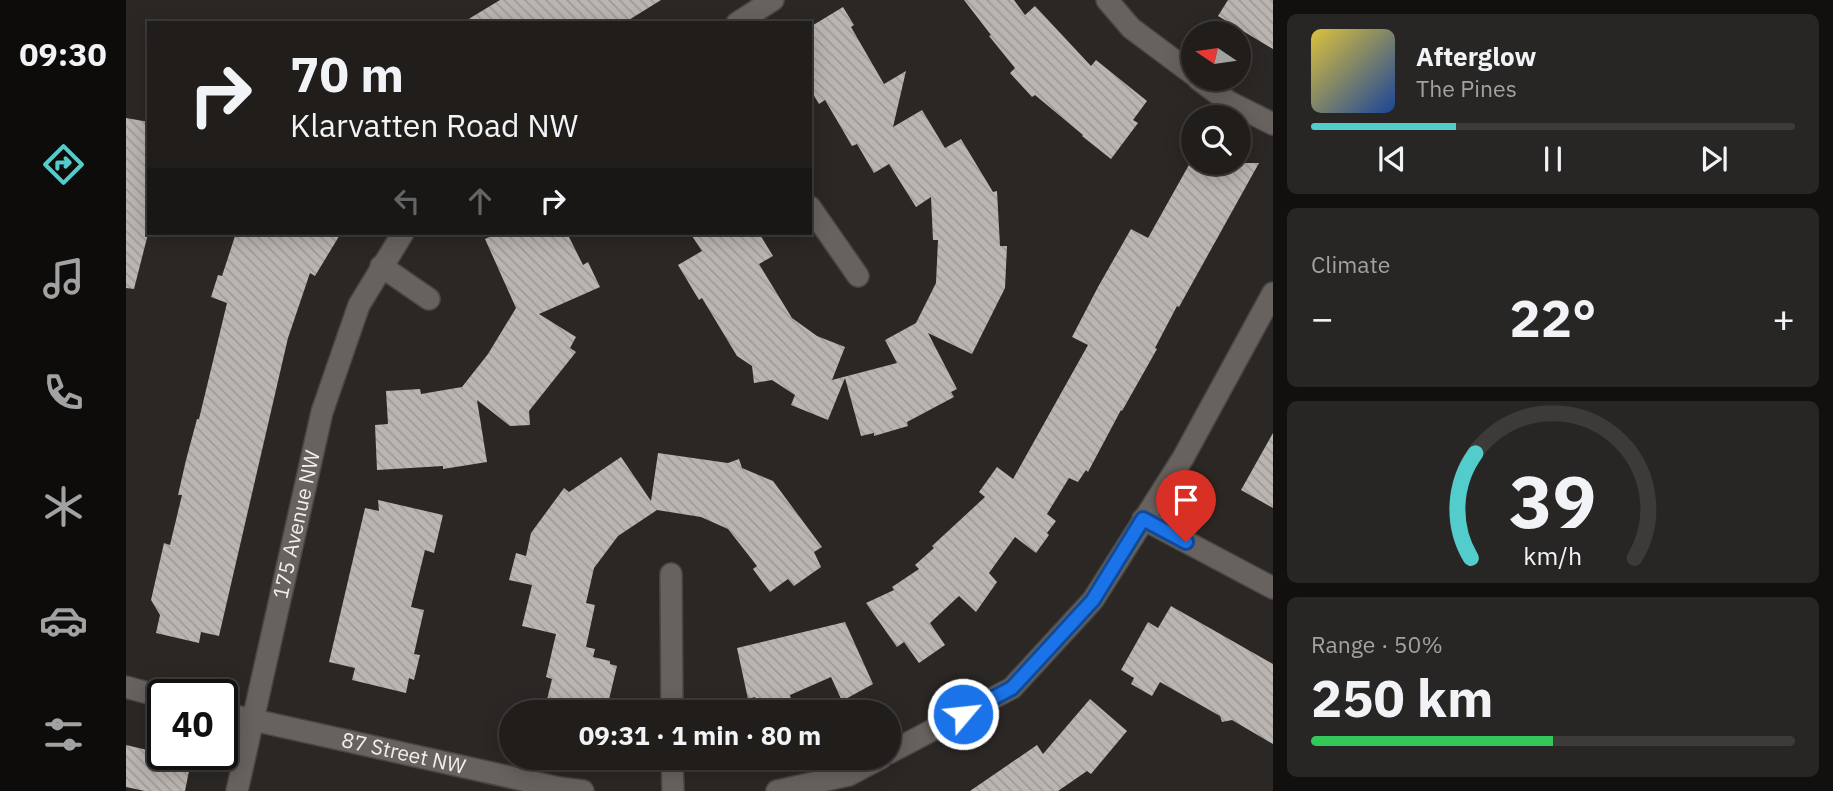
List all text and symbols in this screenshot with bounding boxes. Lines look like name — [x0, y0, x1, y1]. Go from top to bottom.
north arrow — [1181, 21, 1251, 91]
map controls — [1181, 21, 1251, 175]
text: 09:30 — [19, 33, 107, 75]
text: Afterglow — [1416, 39, 1536, 73]
text: 70 m — [290, 42, 404, 105]
icon: right — [175, 49, 266, 140]
text: The Pines — [1416, 73, 1517, 103]
text: Klarvatten Road NW — [290, 104, 578, 146]
button: search — [1181, 105, 1251, 175]
icon: directions — [39, 140, 88, 189]
icon: previous — [1373, 140, 1411, 178]
icon: pause — [1534, 140, 1572, 178]
icon: next — [1695, 140, 1733, 178]
icon: left — [388, 182, 426, 220]
icon: ahead — [461, 182, 499, 220]
icon: right — [534, 182, 572, 220]
text: Climate — [1311, 249, 1390, 279]
icon: music — [39, 254, 88, 303]
text: 22° — [1510, 284, 1596, 351]
text: − — [1311, 293, 1334, 342]
text: + — [1772, 293, 1795, 342]
icon: phone — [39, 368, 88, 417]
street label: 175 Avenue NW — [266, 447, 326, 601]
text: 39 — [1509, 454, 1597, 549]
pin — [1156, 470, 1216, 542]
icon: arrive — [1167, 481, 1205, 519]
icon: climate — [39, 482, 88, 531]
text: km/h — [1524, 539, 1582, 572]
icon: car — [39, 596, 88, 645]
text: Range · 50% — [1311, 629, 1443, 659]
text: 250 km — [1311, 664, 1493, 731]
position arrow — [926, 677, 1000, 751]
speed limit sign: 40 — [147, 679, 238, 770]
icon: filters — [39, 710, 88, 759]
text: 09:31 · 1 min · 80 m — [579, 718, 821, 752]
street label: 87 Street NW — [339, 725, 469, 780]

